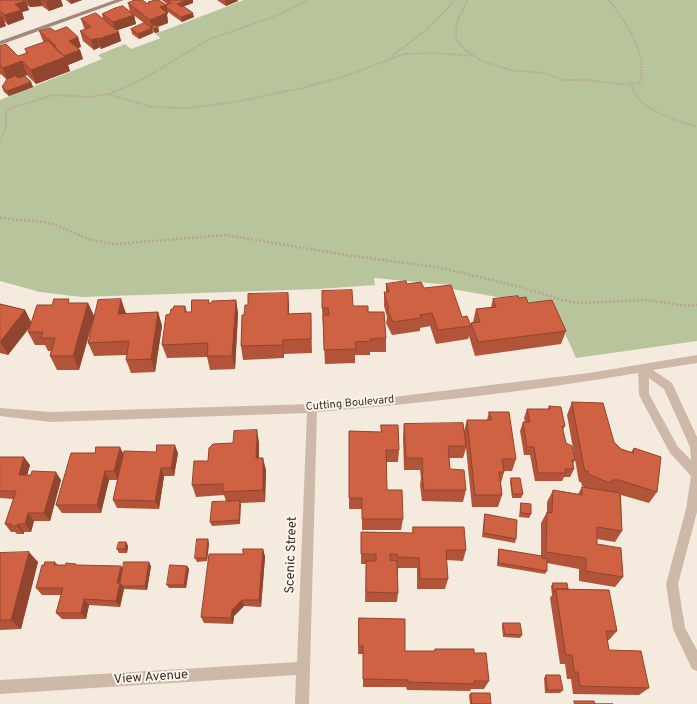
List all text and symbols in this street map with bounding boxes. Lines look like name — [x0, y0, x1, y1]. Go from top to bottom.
street label: Cutting Boulevard — [305, 394, 395, 414]
street label: Scenic Street — [283, 516, 301, 594]
street label: View Avenue — [113, 668, 189, 688]

